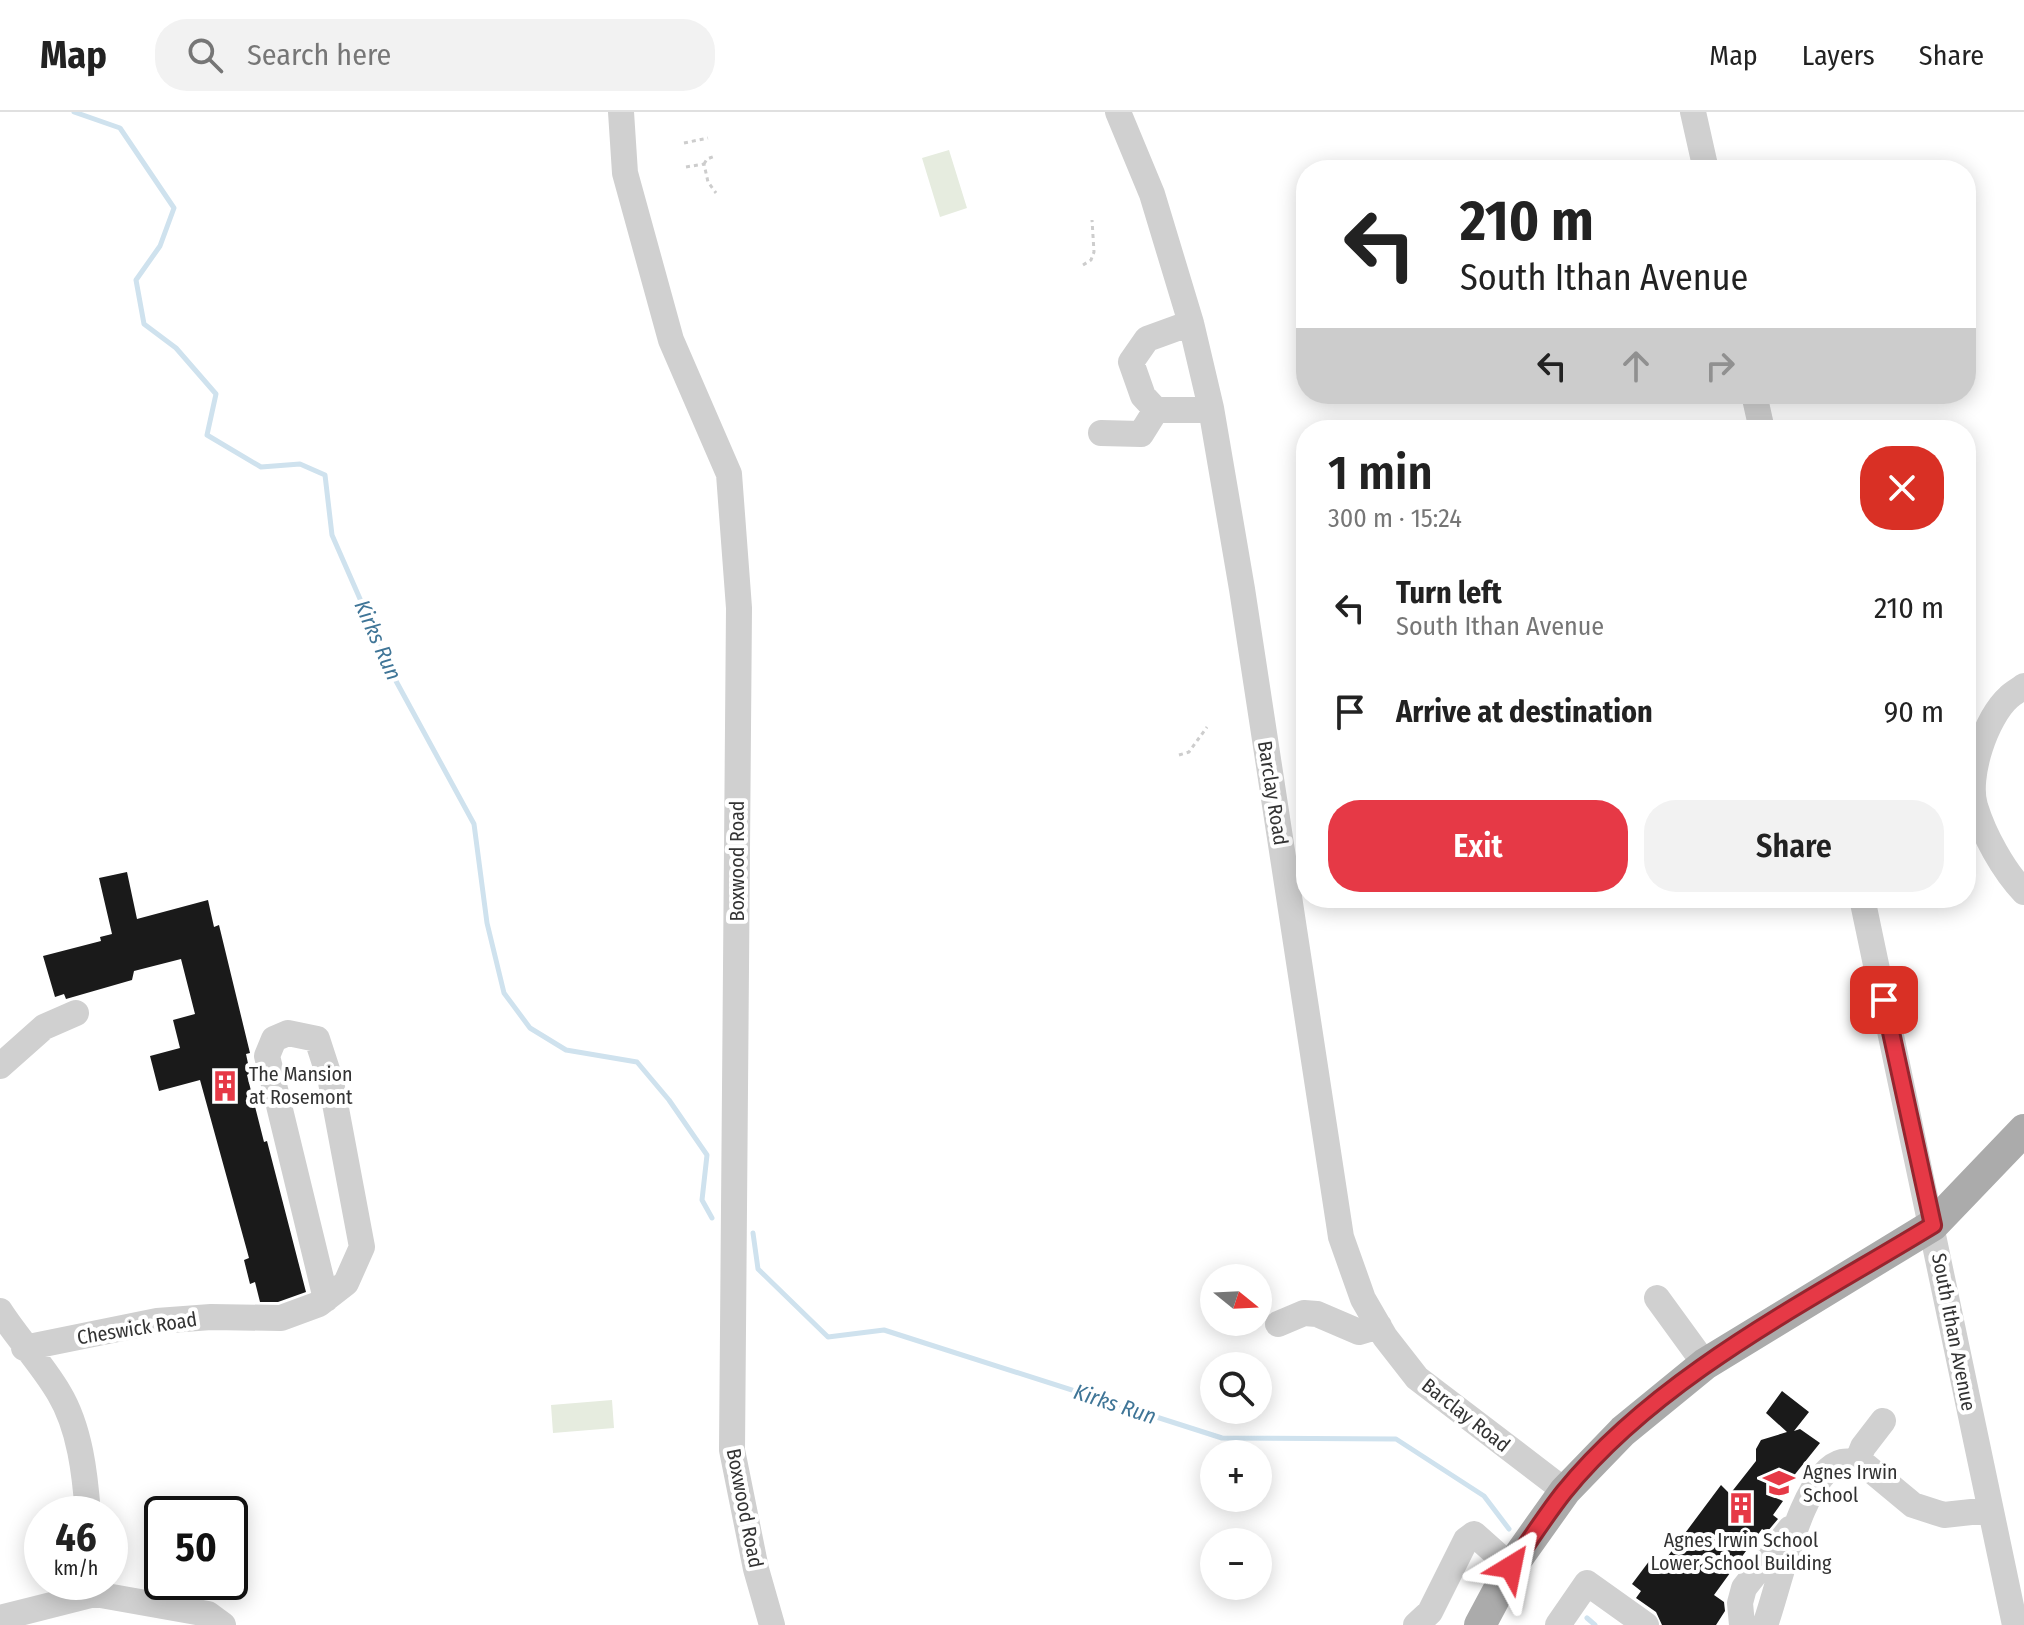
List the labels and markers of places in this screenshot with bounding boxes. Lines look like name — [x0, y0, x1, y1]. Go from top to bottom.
pin — [1850, 966, 1918, 1034]
place label: The Mansion at Rosemont — [249, 1062, 353, 1109]
building icon: The Mansion at Rosemont — [208, 1069, 242, 1103]
place label: Agnes Irwin School — [1803, 1460, 1897, 1507]
school or university icon: Agnes Irwin School — [1762, 1466, 1796, 1500]
building icon: Agnes Irwin School Lower School Building — [1724, 1491, 1758, 1525]
place label: Agnes Irwin School Lower School Building — [1651, 1528, 1832, 1575]

